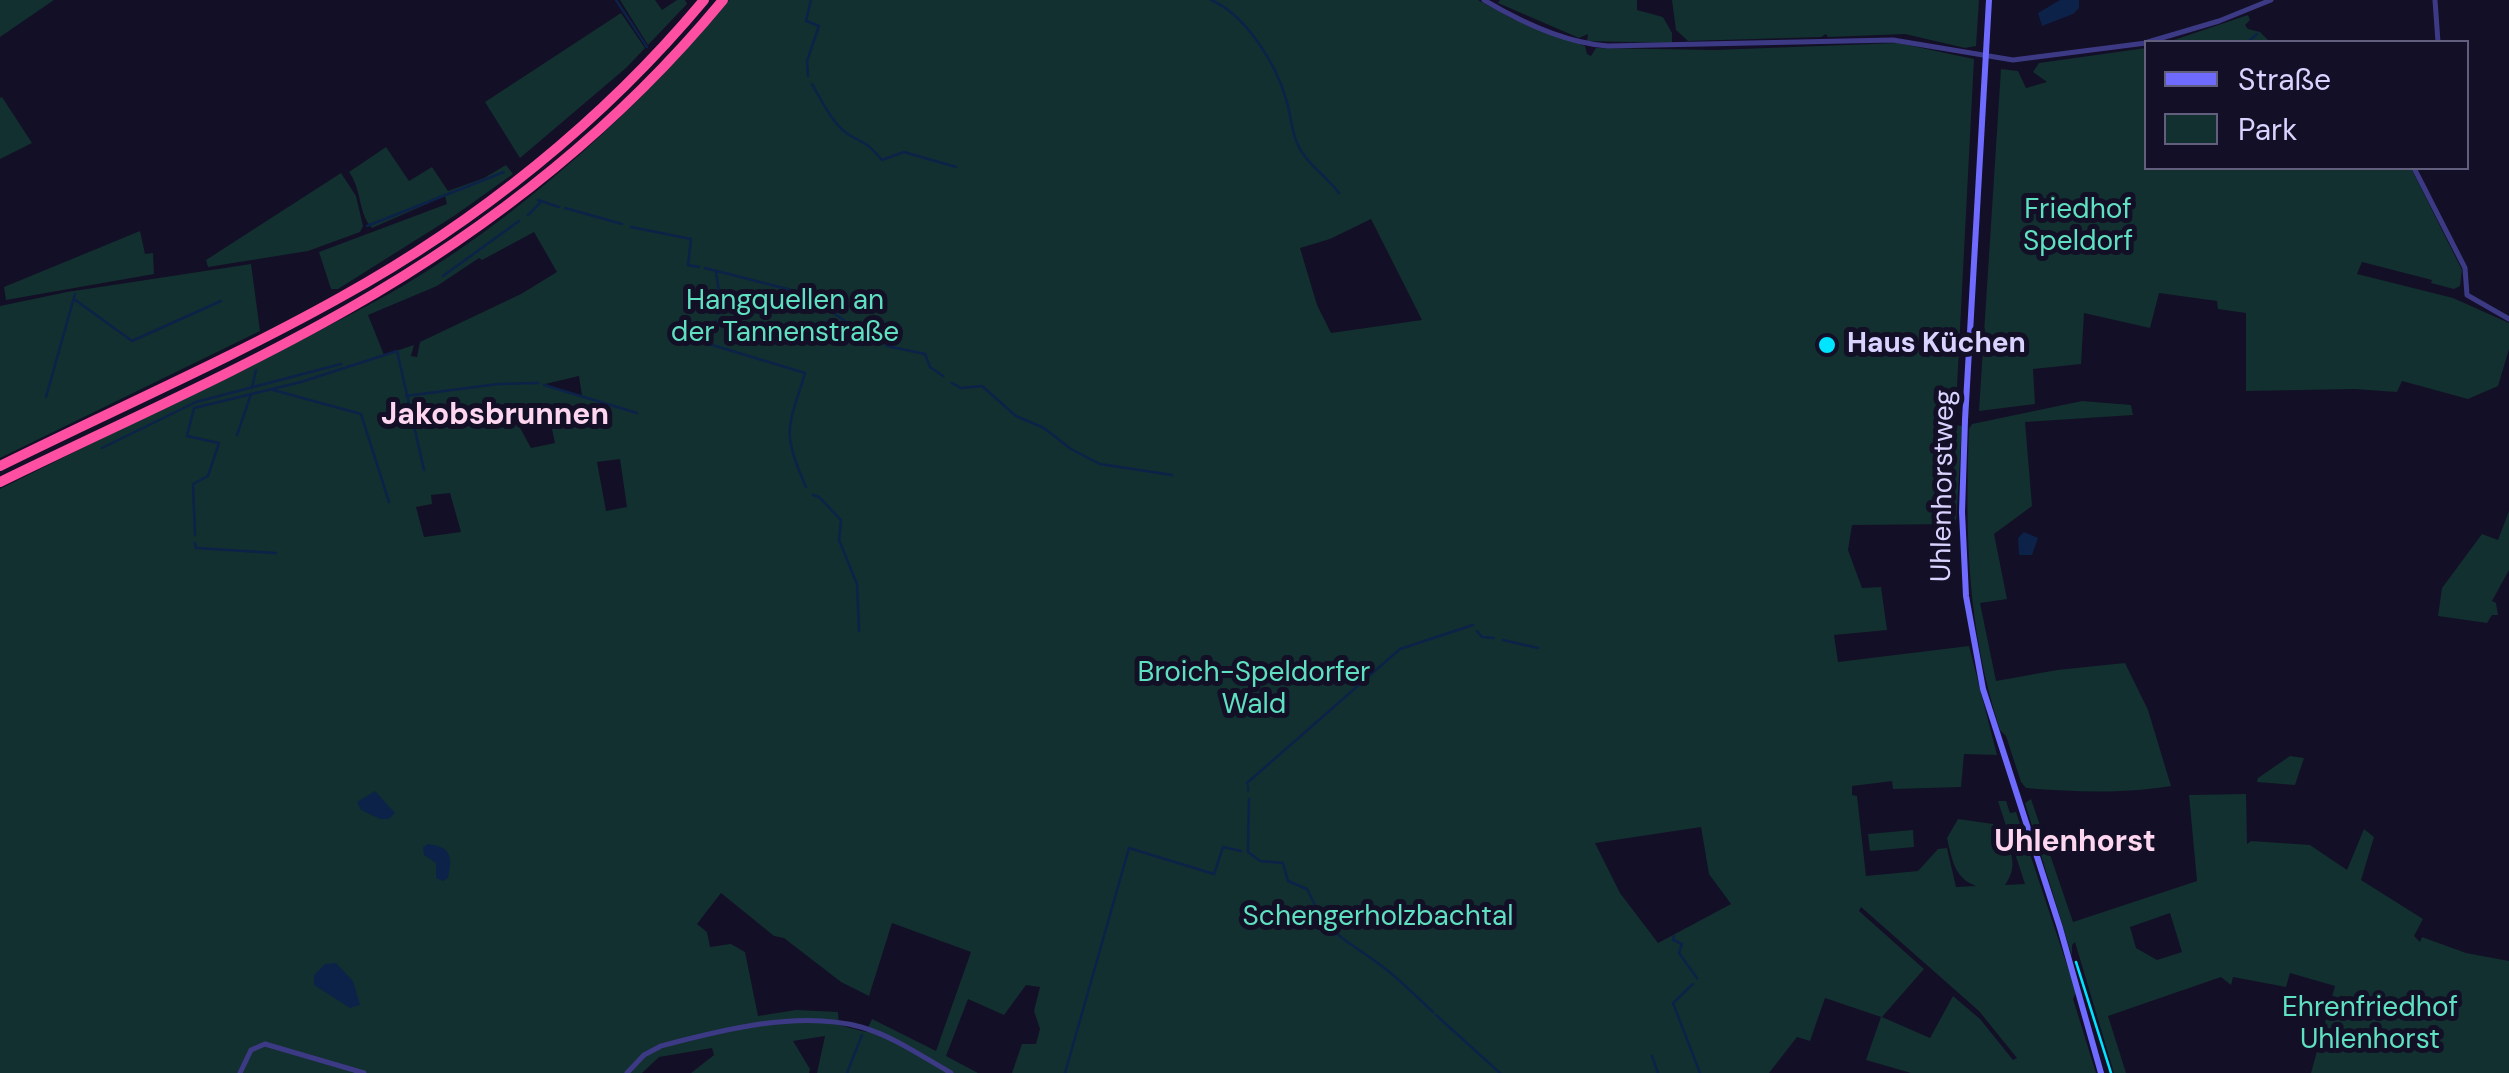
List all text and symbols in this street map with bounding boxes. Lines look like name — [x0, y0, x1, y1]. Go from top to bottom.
legend — [2144, 40, 2469, 170]
text: Straße — [2238, 60, 2331, 99]
text: Park — [2238, 110, 2297, 149]
park label: Friedhof Speldorf — [2023, 194, 2133, 260]
park label: Hangquellen an der Tannenstraße — [671, 285, 899, 351]
place label: Haus Küchen — [1847, 328, 2026, 362]
marker: Haus Küchen — [1816, 334, 1838, 356]
street label: Uhlenhorstweg — [1926, 390, 1962, 582]
district label: Jakobsbrunnen — [381, 398, 609, 434]
park label: Broich-Speldorfer Wald — [1138, 657, 1370, 723]
district label: Uhlenhorst — [1994, 825, 2156, 861]
park label: Schengerholzbachtal — [1243, 901, 1513, 935]
park label: Ehrenfriedhof Uhlenhorst — [2282, 992, 2458, 1058]

